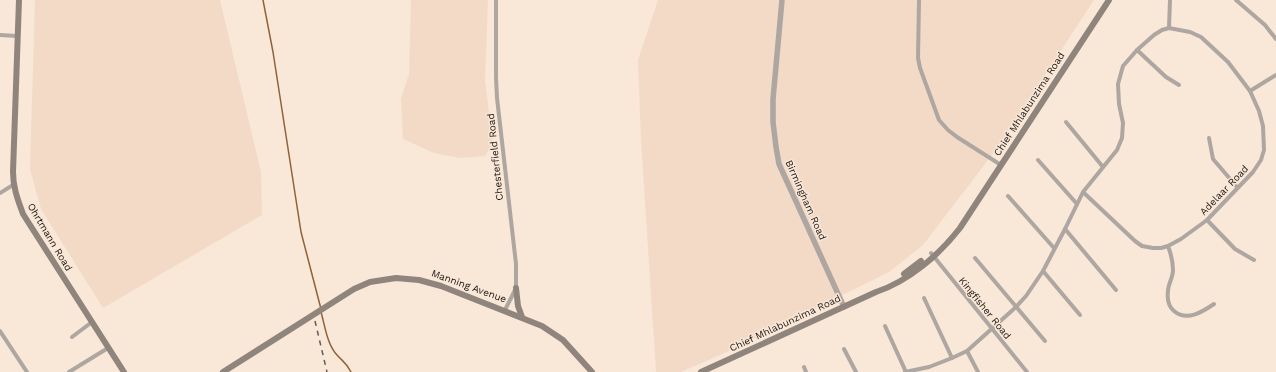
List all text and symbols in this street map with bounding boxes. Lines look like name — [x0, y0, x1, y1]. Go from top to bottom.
street label: Chief Mhlabunzima Road — [991, 50, 1067, 158]
street label: Chesterfield Road — [485, 113, 505, 201]
street label: Birmingham Road — [783, 158, 829, 242]
street label: Adelaar Road — [1198, 163, 1250, 217]
street label: Ohrtmann Road — [25, 201, 75, 273]
street label: Manning Avenue — [430, 267, 508, 305]
street label: Kingfisher Road — [957, 275, 1013, 341]
street label: Chief Mhlabunzima Road — [728, 292, 842, 354]

